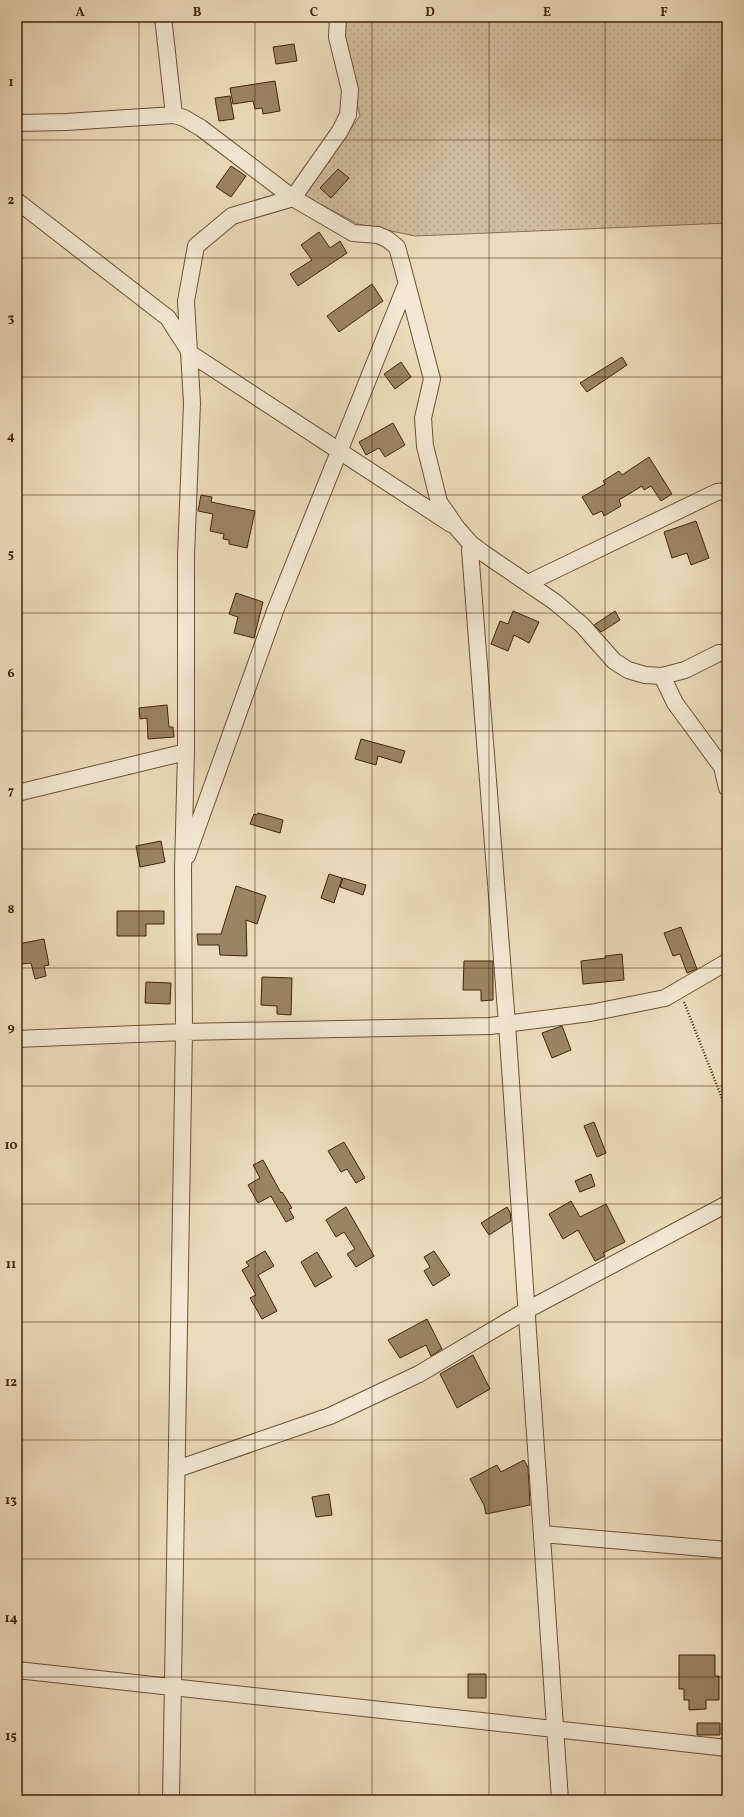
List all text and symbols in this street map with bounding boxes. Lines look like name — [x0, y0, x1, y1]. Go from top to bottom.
text: A — [75, 4, 85, 22]
text: B — [193, 4, 202, 22]
text: C — [310, 4, 318, 22]
text: D — [425, 4, 435, 22]
text: E — [543, 4, 551, 22]
text: F — [660, 4, 668, 22]
text: 1 — [8, 74, 14, 92]
text: 2 — [8, 192, 15, 210]
text: 3 — [8, 310, 15, 328]
text: 4 — [7, 428, 15, 446]
text: 5 — [8, 546, 14, 564]
text: 6 — [7, 665, 15, 683]
text: 7 — [8, 783, 14, 801]
text: 8 — [7, 901, 15, 919]
text: 9 — [7, 1019, 15, 1037]
text: 10 — [4, 1137, 18, 1155]
text: 11 — [6, 1256, 16, 1274]
text: 12 — [5, 1374, 17, 1392]
text: 13 — [5, 1492, 17, 1510]
text: 14 — [4, 1610, 18, 1628]
text: 15 — [5, 1728, 17, 1746]

